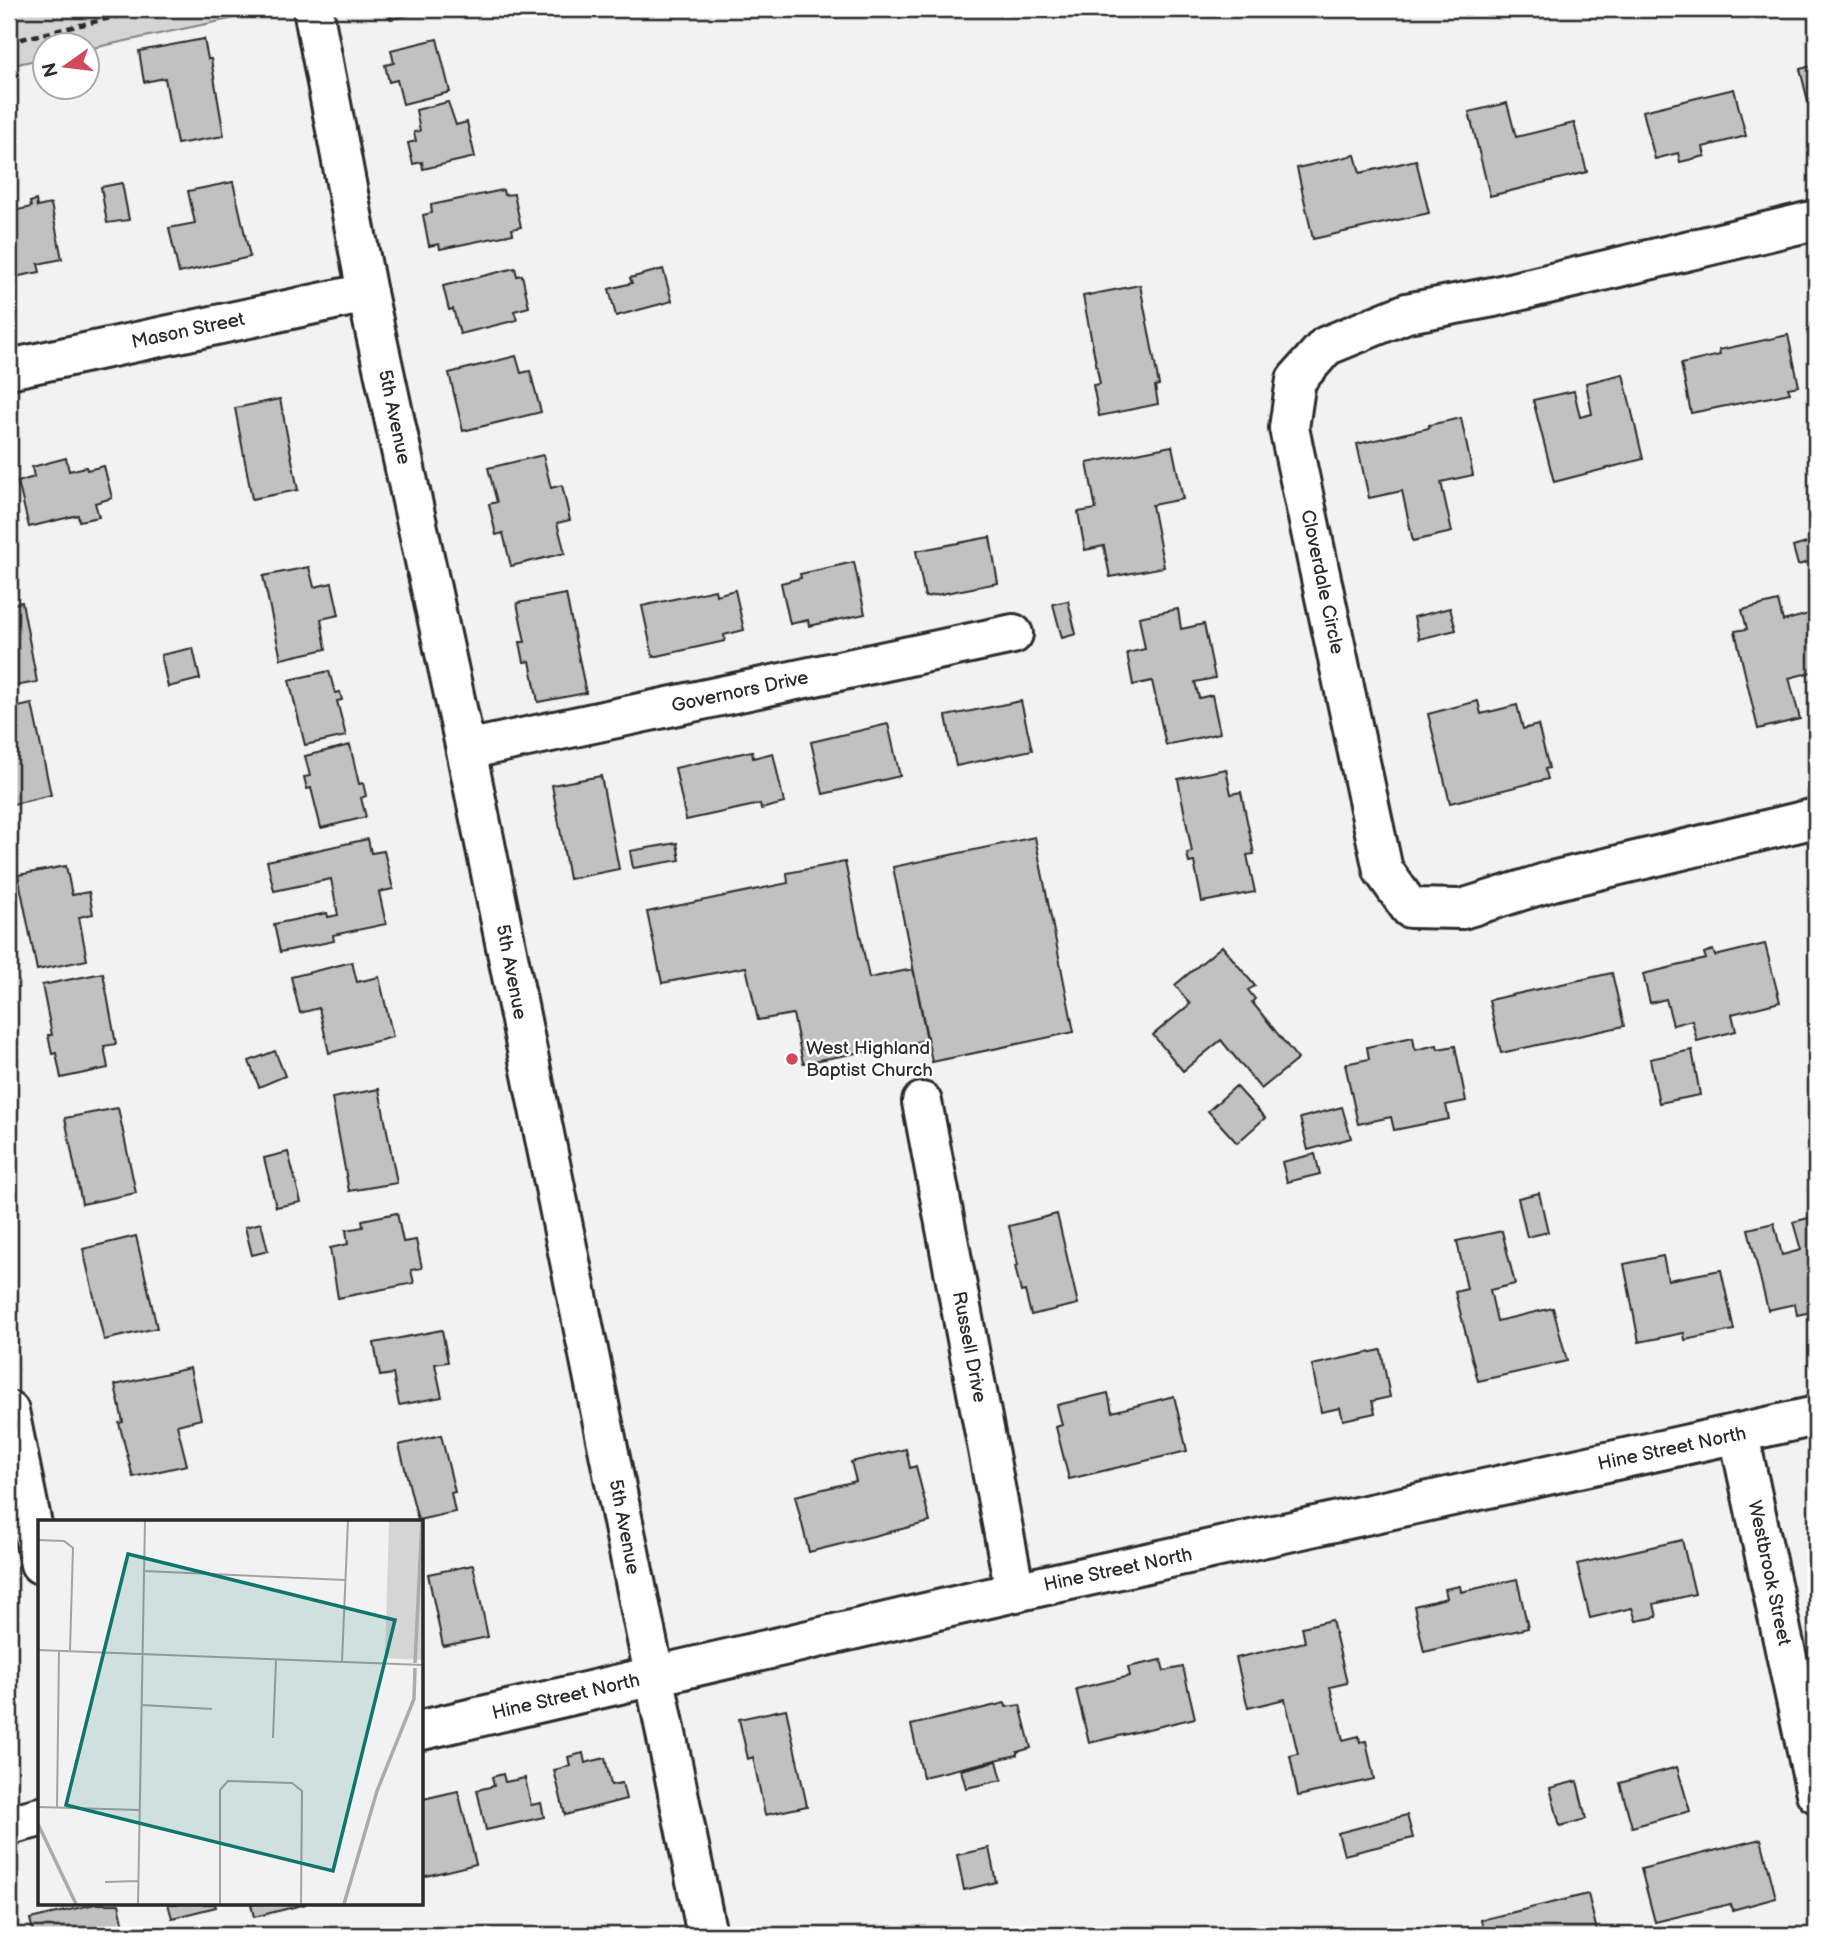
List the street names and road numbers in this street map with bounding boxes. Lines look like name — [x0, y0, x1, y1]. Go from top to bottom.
street label: Mason Street — [129, 308, 247, 354]
street label: 5th Avenue — [373, 368, 415, 466]
street label: Cloverdale Circle — [1295, 508, 1349, 656]
street label: Governors Drive — [669, 666, 811, 718]
street label: 5th Avenue — [491, 923, 531, 1021]
street label: Russell Drive — [947, 1290, 991, 1404]
street label: Hine Street North — [1596, 1422, 1748, 1476]
street label: 5th Avenue — [604, 1478, 644, 1576]
street label: Westbrook Street — [1742, 1498, 1796, 1648]
street label: Hine Street North — [1042, 1543, 1194, 1597]
street label: Hine Street North — [490, 1669, 642, 1725]

